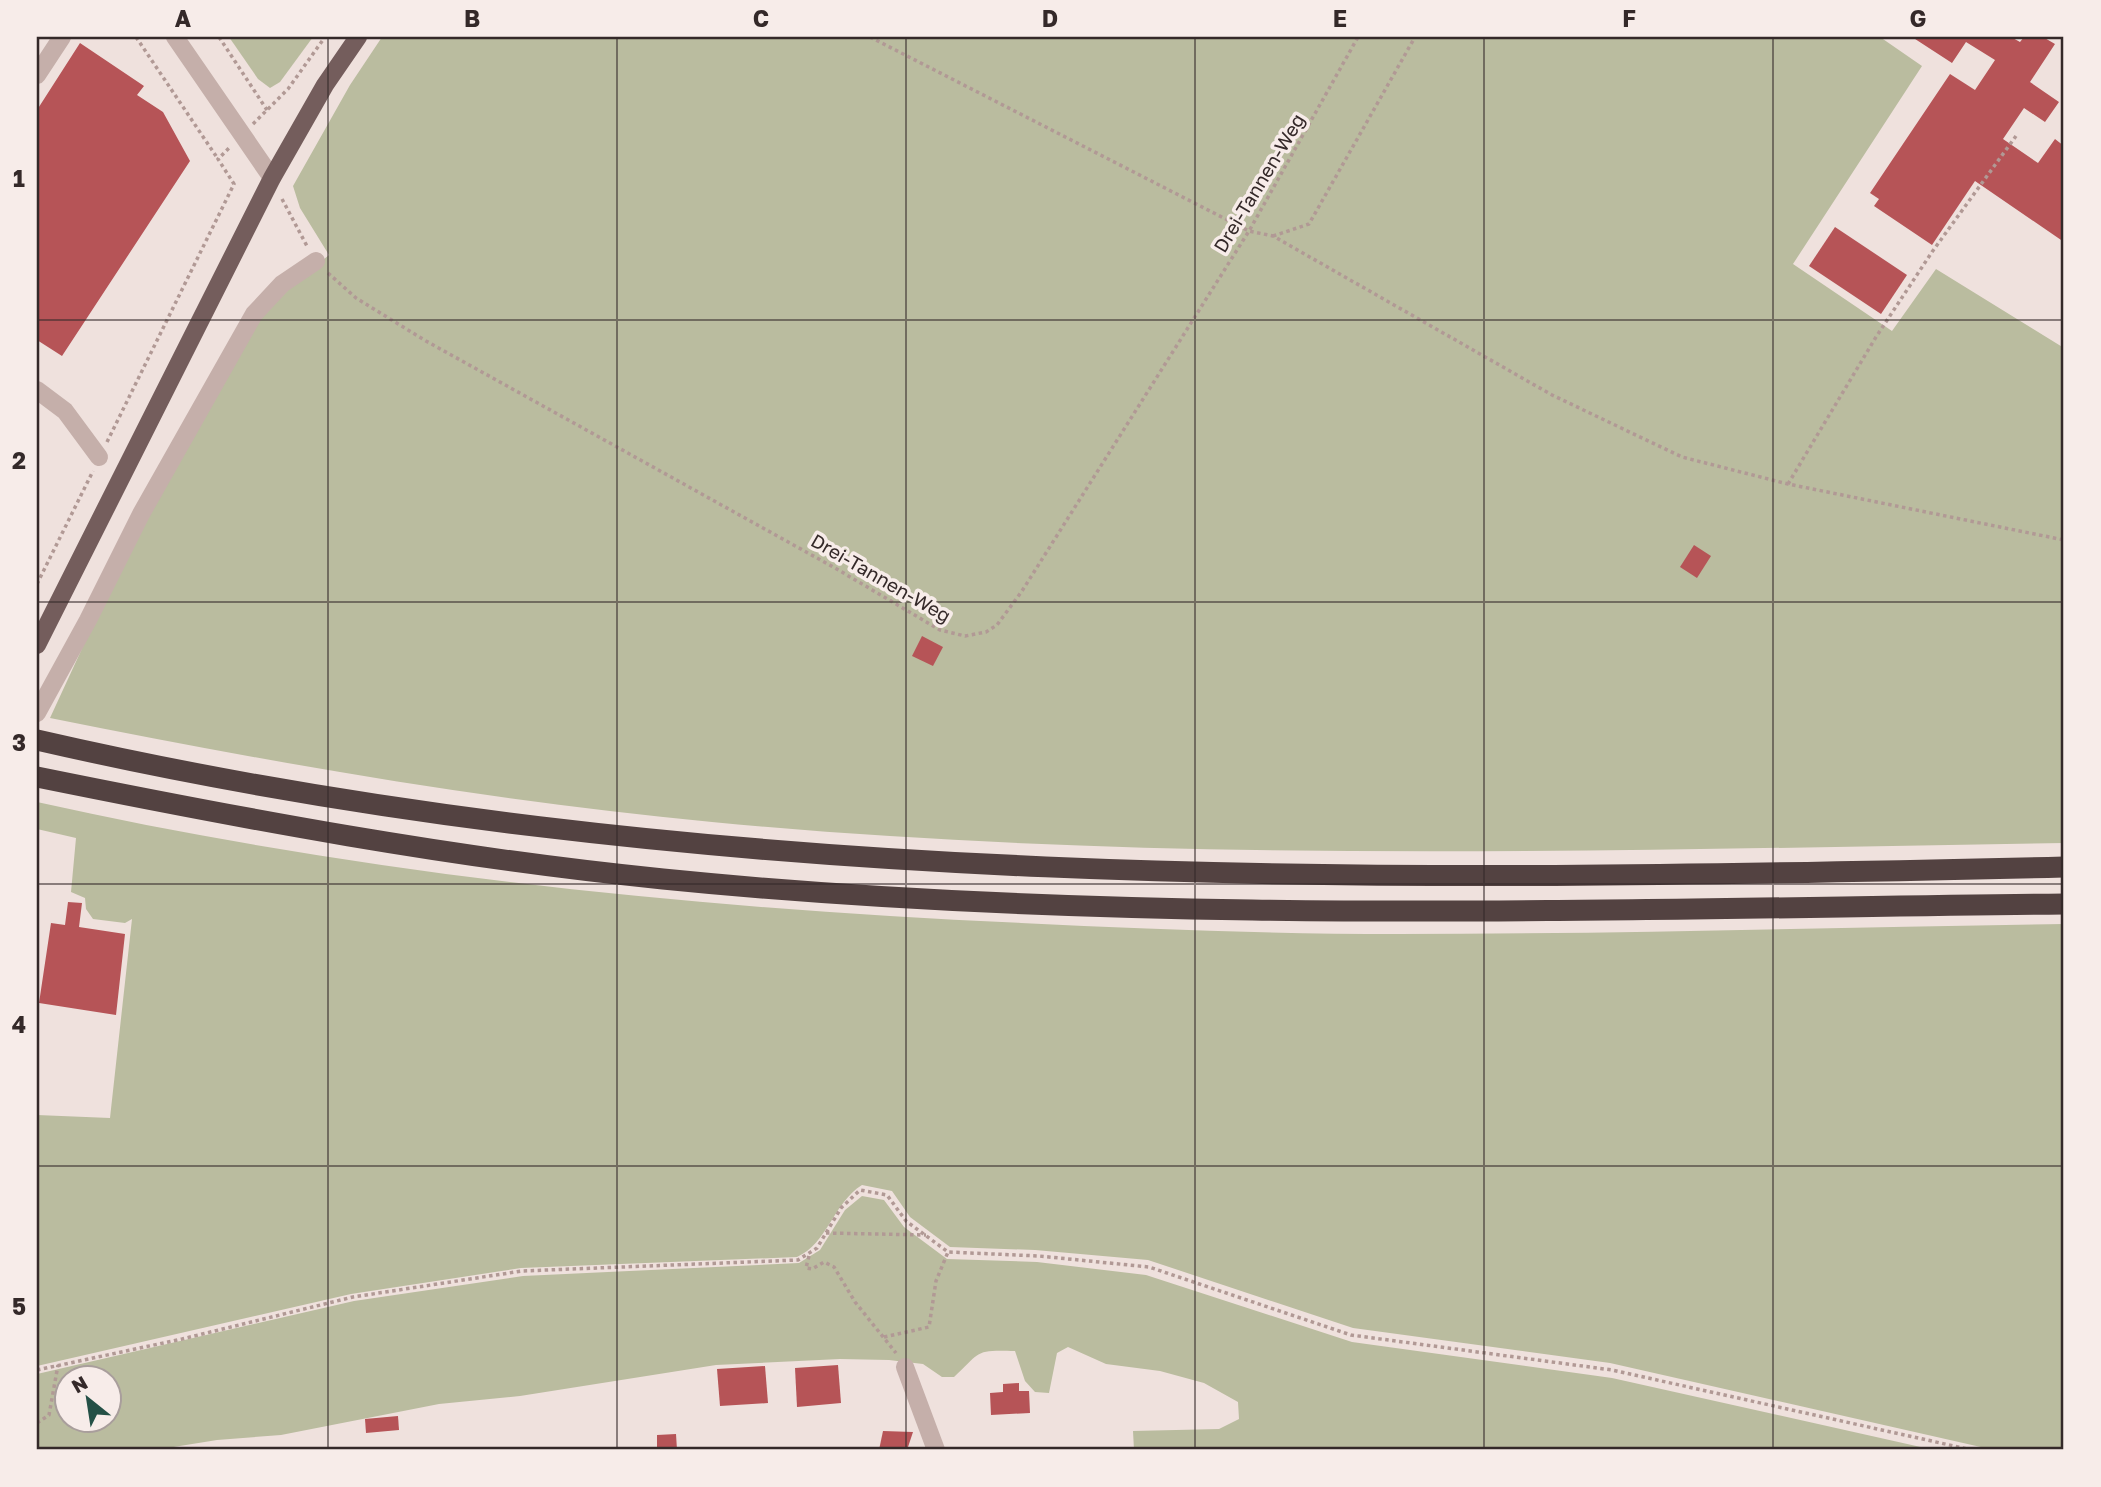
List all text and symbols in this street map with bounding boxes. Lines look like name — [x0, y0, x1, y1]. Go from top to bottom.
text: A — [175, 4, 192, 32]
text: B — [464, 4, 480, 32]
text: C — [753, 4, 769, 32]
text: D — [1042, 4, 1058, 32]
text: E — [1333, 4, 1347, 32]
text: F — [1622, 4, 1636, 32]
text: G — [1910, 4, 1926, 32]
street label: Drei-Tannen-Weg — [1208, 109, 1309, 256]
text: 1 — [13, 164, 25, 192]
text: 2 — [12, 446, 26, 474]
street label: Drei-Tannen-Weg — [807, 528, 955, 627]
text: 3 — [12, 728, 26, 756]
text: 4 — [12, 1010, 26, 1038]
text: 5 — [12, 1292, 26, 1320]
north arrow — [52, 1364, 122, 1434]
text: N — [67, 1370, 91, 1397]

